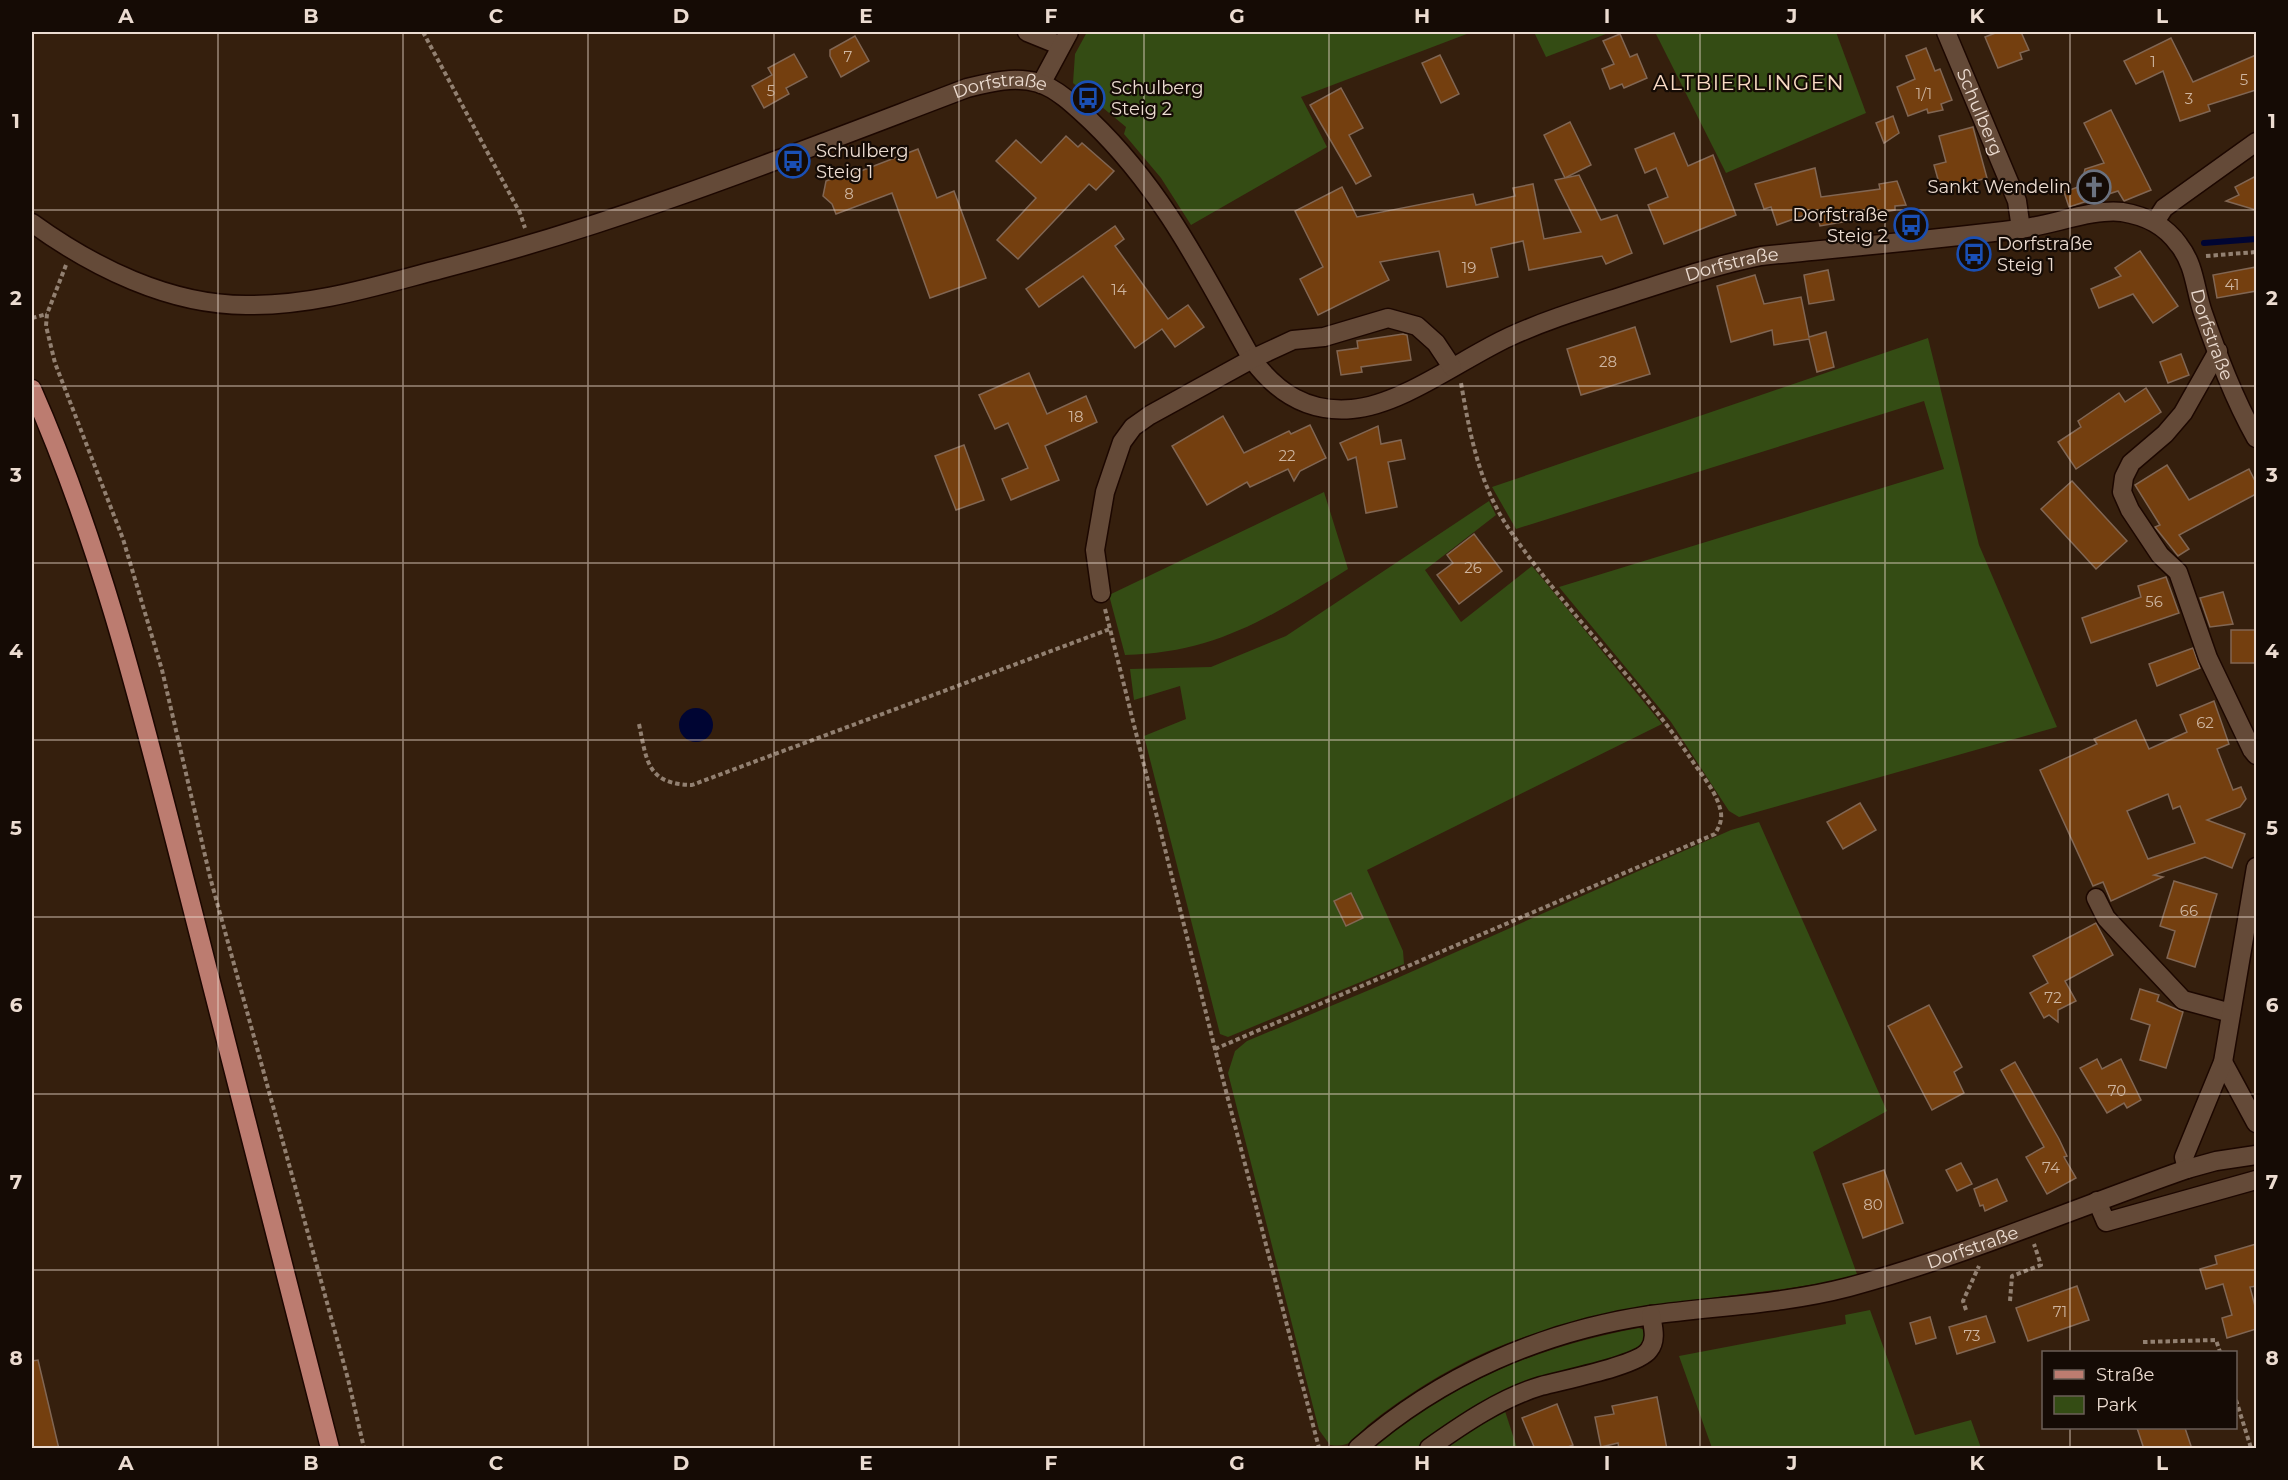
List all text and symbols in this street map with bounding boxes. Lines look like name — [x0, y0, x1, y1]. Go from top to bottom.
text: A — [117, 4, 134, 28]
text: B — [303, 4, 319, 28]
text: C — [489, 4, 504, 28]
text: D — [673, 4, 689, 28]
text: E — [859, 4, 873, 28]
text: F — [1045, 4, 1058, 28]
text: G — [1229, 4, 1245, 28]
text: H — [1414, 4, 1430, 28]
text: I — [1604, 4, 1610, 28]
text: J — [1786, 4, 1797, 28]
text: K — [1970, 4, 1986, 28]
text: L — [2156, 4, 2168, 28]
house number: 7 — [844, 47, 853, 66]
house number: 1 — [2150, 52, 2156, 71]
street label: Schulberg — [1952, 65, 2008, 159]
street label: Dorfstraße — [950, 69, 1051, 103]
district label: ALTBIERLINGEN — [1653, 70, 1845, 95]
house number: 5 — [2240, 70, 2248, 89]
place label: Schulberg Steig 2 — [1111, 77, 1204, 120]
bus stop icon: Schulberg Steig 2 — [1070, 80, 1106, 116]
house number: 5 — [767, 81, 775, 100]
house number: 1/1 — [1916, 84, 1932, 103]
house number: 3 — [2185, 89, 2193, 108]
text: 1 — [12, 109, 20, 133]
text: 1 — [2268, 109, 2276, 133]
place label: Schulberg Steig 1 — [816, 140, 909, 183]
bus stop icon: Schulberg Steig 1 — [775, 143, 811, 179]
church icon: Sankt Wendelin — [2076, 169, 2112, 205]
place label: Sankt Wendelin — [1927, 176, 2071, 198]
house number: 8 — [844, 184, 854, 203]
place label: Dorfstraße Steig 2 — [1792, 204, 1888, 247]
bus stop icon: Dorfstraße Steig 2 — [1893, 207, 1929, 243]
place label: Dorfstraße Steig 1 — [1997, 233, 2093, 276]
bus stop icon: Dorfstraße Steig 1 — [1956, 236, 1992, 272]
street label: Dorfstraße — [1682, 243, 1780, 286]
house number: 19 — [1462, 258, 1476, 277]
house number: 41 — [2225, 275, 2239, 294]
house number: 14 — [1111, 280, 1127, 299]
text: 2 — [10, 286, 22, 310]
text: 2 — [2266, 286, 2278, 310]
street label: Dorfstraße — [2186, 287, 2238, 384]
house number: 28 — [1599, 352, 1617, 371]
house number: 18 — [1069, 407, 1084, 426]
house number: 22 — [1278, 446, 1296, 465]
text: 3 — [9, 463, 22, 487]
text: 3 — [2265, 463, 2278, 487]
house number: 26 — [1464, 558, 1482, 577]
house number: 56 — [2145, 592, 2163, 611]
text: 4 — [9, 639, 23, 663]
text: 4 — [2265, 639, 2279, 663]
house number: 62 — [2196, 713, 2214, 732]
text: 5 — [10, 816, 22, 840]
text: 5 — [2266, 816, 2278, 840]
house number: 66 — [2180, 901, 2198, 920]
house number: 72 — [2044, 988, 2062, 1007]
text: 6 — [10, 993, 23, 1017]
text: 6 — [2266, 993, 2279, 1017]
house number: 70 — [2108, 1081, 2126, 1100]
house number: 74 — [2042, 1158, 2060, 1177]
text: 7 — [10, 1170, 22, 1194]
text: 7 — [2266, 1170, 2278, 1194]
house number: 80 — [1863, 1195, 1883, 1214]
street label: Dorfstraße — [1924, 1221, 2021, 1274]
house number: 71 — [2053, 1302, 2067, 1321]
house number: 73 — [1963, 1326, 1981, 1345]
text: 8 — [9, 1346, 23, 1370]
text: 8 — [2265, 1346, 2279, 1370]
legend — [2042, 1351, 2237, 1429]
text: Straße — [2096, 1364, 2155, 1386]
text: Park — [2096, 1394, 2137, 1416]
text: A — [117, 1451, 134, 1475]
text: B — [303, 1451, 319, 1475]
text: C — [489, 1451, 504, 1475]
text: D — [673, 1451, 689, 1475]
text: E — [859, 1451, 873, 1475]
text: F — [1045, 1451, 1058, 1475]
text: G — [1229, 1451, 1245, 1475]
text: H — [1414, 1451, 1430, 1475]
text: I — [1604, 1451, 1610, 1475]
text: J — [1786, 1451, 1797, 1475]
text: K — [1970, 1451, 1986, 1475]
text: L — [2156, 1451, 2168, 1475]

